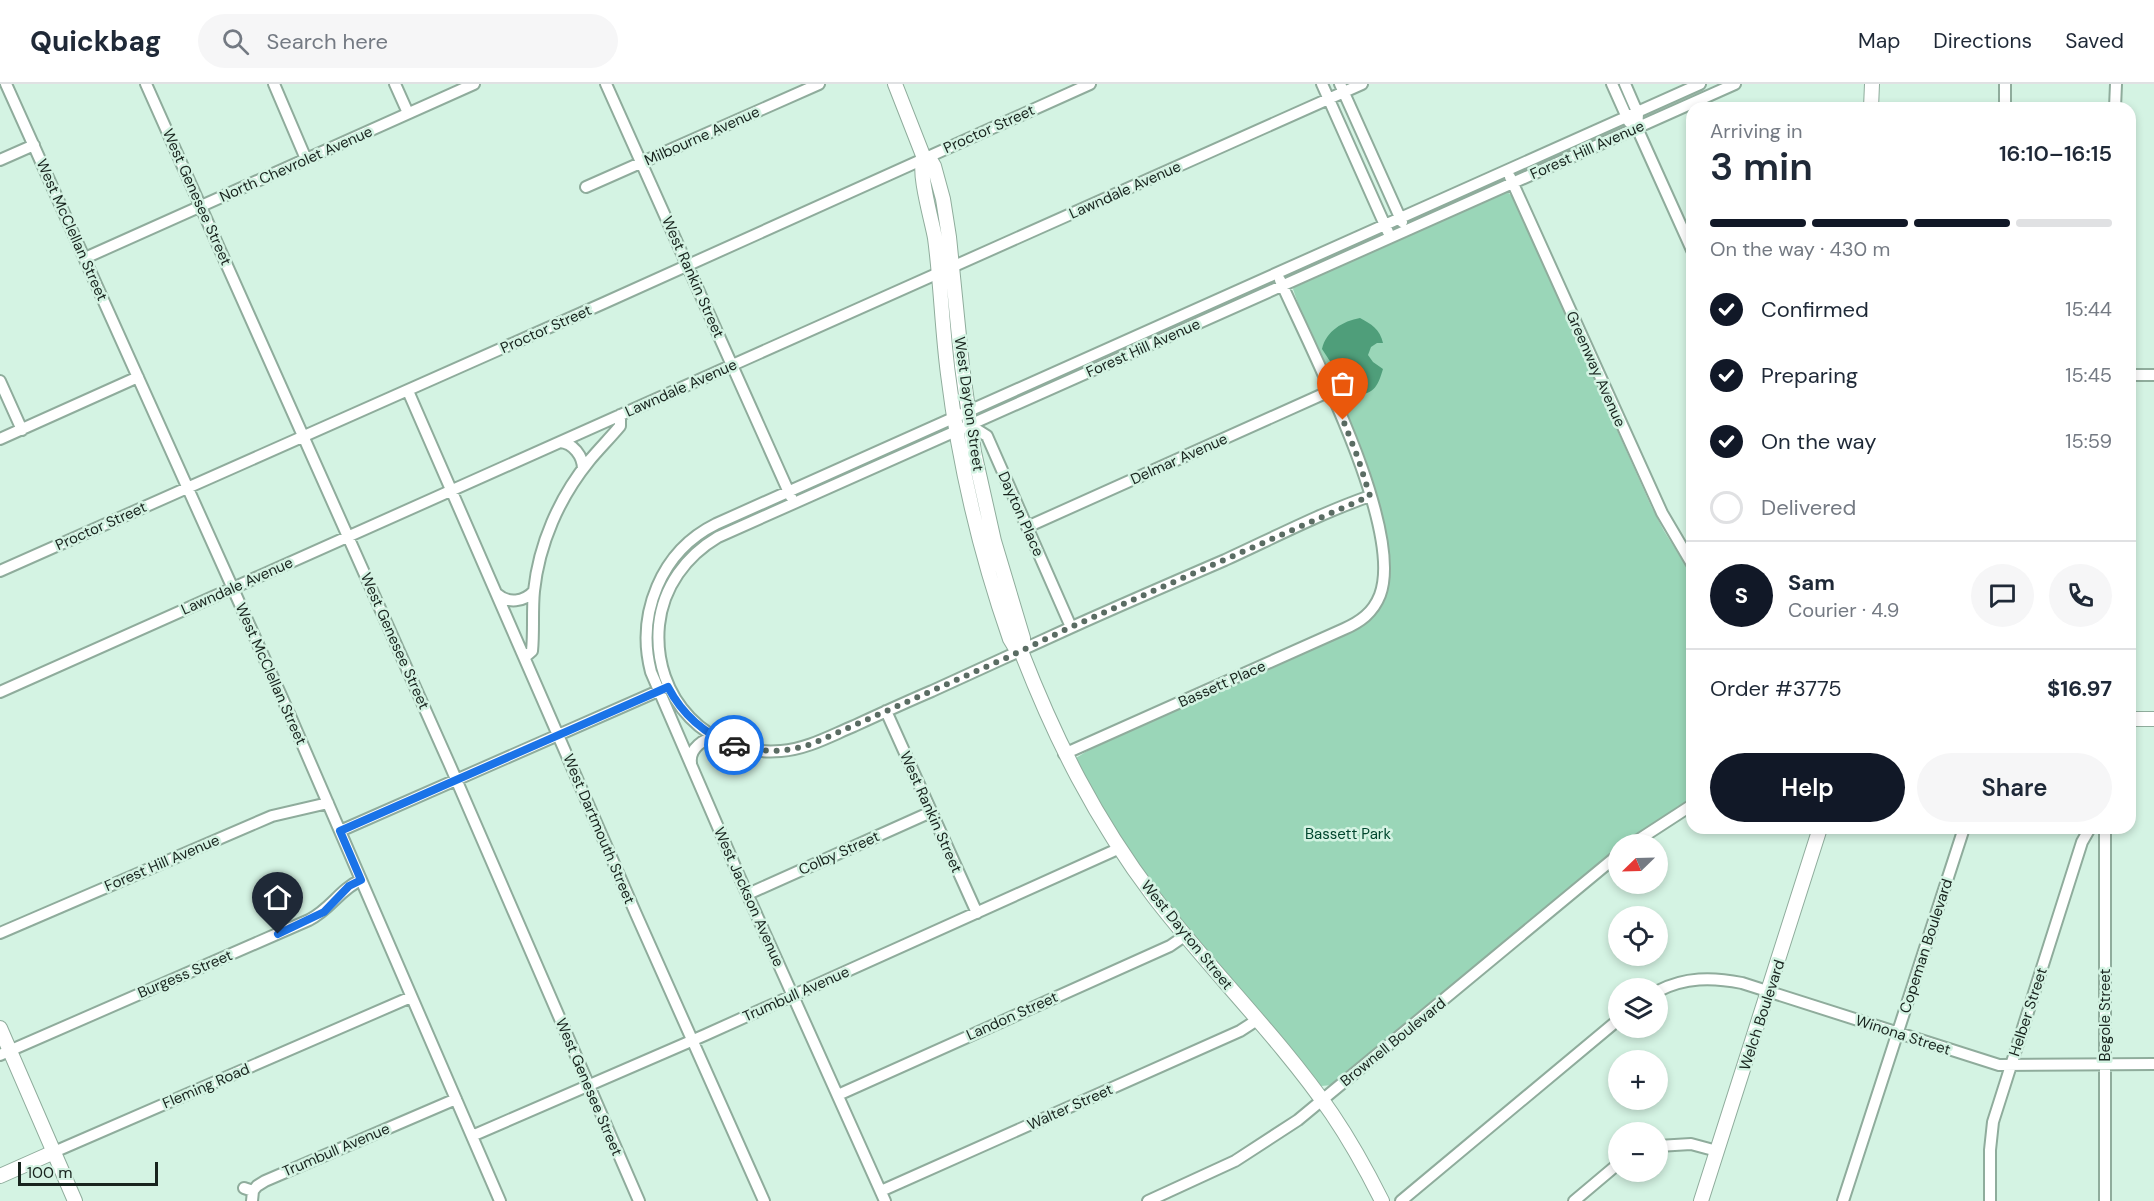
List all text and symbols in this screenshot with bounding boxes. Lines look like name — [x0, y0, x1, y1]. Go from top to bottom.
search box — [198, 14, 618, 68]
text: Quickbag — [30, 23, 162, 60]
icon: search — [219, 25, 252, 58]
text: Search here — [267, 27, 388, 56]
text: Map — [1858, 27, 1900, 55]
text: Directions — [1933, 27, 2032, 55]
text: Saved — [2065, 27, 2124, 55]
street label: Proctor Street — [940, 100, 1038, 158]
street label: Milbourne Avenue — [641, 102, 763, 170]
street label: Forest Hill Avenue — [1527, 116, 1647, 184]
text: Arriving in — [1710, 118, 1802, 144]
street label: North Chevrolet Avenue — [216, 121, 376, 207]
street label: West Genesee Street — [158, 126, 236, 269]
text: 16:10–16:15 — [1999, 139, 2112, 168]
text: 3 min — [1710, 141, 1813, 192]
street label: West McClellan Street — [32, 156, 112, 304]
street label: Lawndale Avenue — [1066, 156, 1184, 224]
street label: West Rankin Street — [657, 213, 729, 341]
text: On the way · 430 m — [1710, 236, 1890, 262]
icon: check — [1710, 293, 1743, 326]
text: Confirmed — [1761, 295, 1869, 324]
text: 15:44 — [2065, 296, 2112, 322]
street label: Proctor Street — [497, 300, 595, 358]
street label: Greenway Avenue — [1562, 308, 1630, 430]
street label: Forest Hill Avenue — [1083, 314, 1203, 382]
street label: West Dayton Street — [950, 335, 988, 473]
street label: Lawndale Avenue — [622, 354, 740, 422]
pin — [1317, 358, 1368, 420]
icon: check — [1710, 359, 1743, 392]
text: Preparing — [1761, 361, 1858, 390]
text: 15:45 — [2065, 362, 2112, 388]
icon: bag — [1326, 367, 1359, 400]
icon: check — [1710, 425, 1743, 458]
text: On the way — [1761, 427, 1876, 456]
text: 15:59 — [2065, 428, 2112, 454]
street label: Delmar Avenue — [1127, 429, 1231, 489]
street label: Dayton Place — [993, 468, 1049, 560]
text: Delivered — [1761, 493, 1856, 522]
street label: Proctor Street — [52, 497, 150, 555]
street label: Lawndale Avenue — [178, 552, 296, 620]
button: chat — [1971, 564, 2034, 627]
button: phone — [2049, 564, 2112, 627]
text: Sam — [1788, 568, 1835, 597]
street label: West Genesee Street — [356, 570, 434, 713]
text: S — [1735, 581, 1748, 610]
text: Courier · 4.9 — [1788, 597, 1899, 623]
street label: West McClellan Street — [231, 600, 311, 748]
street label: Bassett Place — [1175, 656, 1269, 712]
text: Order #3775 — [1710, 674, 1842, 703]
text: $16.97 — [2047, 674, 2112, 703]
courier — [704, 715, 764, 775]
icon: car — [718, 729, 751, 762]
street label: West Rankin Street — [895, 748, 967, 876]
street label: West Dartmouth Street — [558, 751, 640, 907]
button: Help — [1710, 753, 1905, 822]
button: Share — [1917, 753, 2112, 822]
street label: West Jackson Avenue — [709, 824, 789, 970]
park label: Bassett Park — [1305, 824, 1391, 844]
street label: Colby Street — [795, 826, 883, 880]
street label: Forest Hill Avenue — [102, 830, 222, 896]
north arrow — [1608, 834, 1668, 894]
map controls — [1608, 834, 1668, 1182]
pin — [252, 872, 303, 934]
street label: West Dayton Street — [1137, 876, 1238, 994]
street label: Copeman Boulevard — [1895, 876, 1957, 1016]
icon: home — [261, 881, 294, 914]
button: locate — [1608, 906, 1668, 966]
street label: Burgess Street — [135, 945, 236, 1003]
street label: Welch Boulevard — [1735, 957, 1789, 1073]
street label: Trumbull Avenue — [740, 962, 852, 1026]
street label: Helber Street — [2004, 965, 2052, 1059]
street label: Begole Street — [2095, 968, 2115, 1061]
button: layers — [1608, 978, 1668, 1038]
street label: Landon Street — [963, 987, 1061, 1045]
street label: Brownell Boulevard — [1336, 993, 1450, 1091]
street label: Winona Street — [1853, 1010, 1953, 1060]
street label: West Genesee Street — [551, 1015, 627, 1159]
button: + — [1608, 1050, 1668, 1110]
street label: Fleming Road — [159, 1059, 253, 1113]
street label: Walter Street — [1024, 1079, 1116, 1135]
street label: Trumbull Avenue — [279, 1118, 393, 1182]
button: − — [1608, 1122, 1668, 1182]
scale bar — [18, 1159, 158, 1186]
text: 100 m — [27, 1162, 72, 1183]

